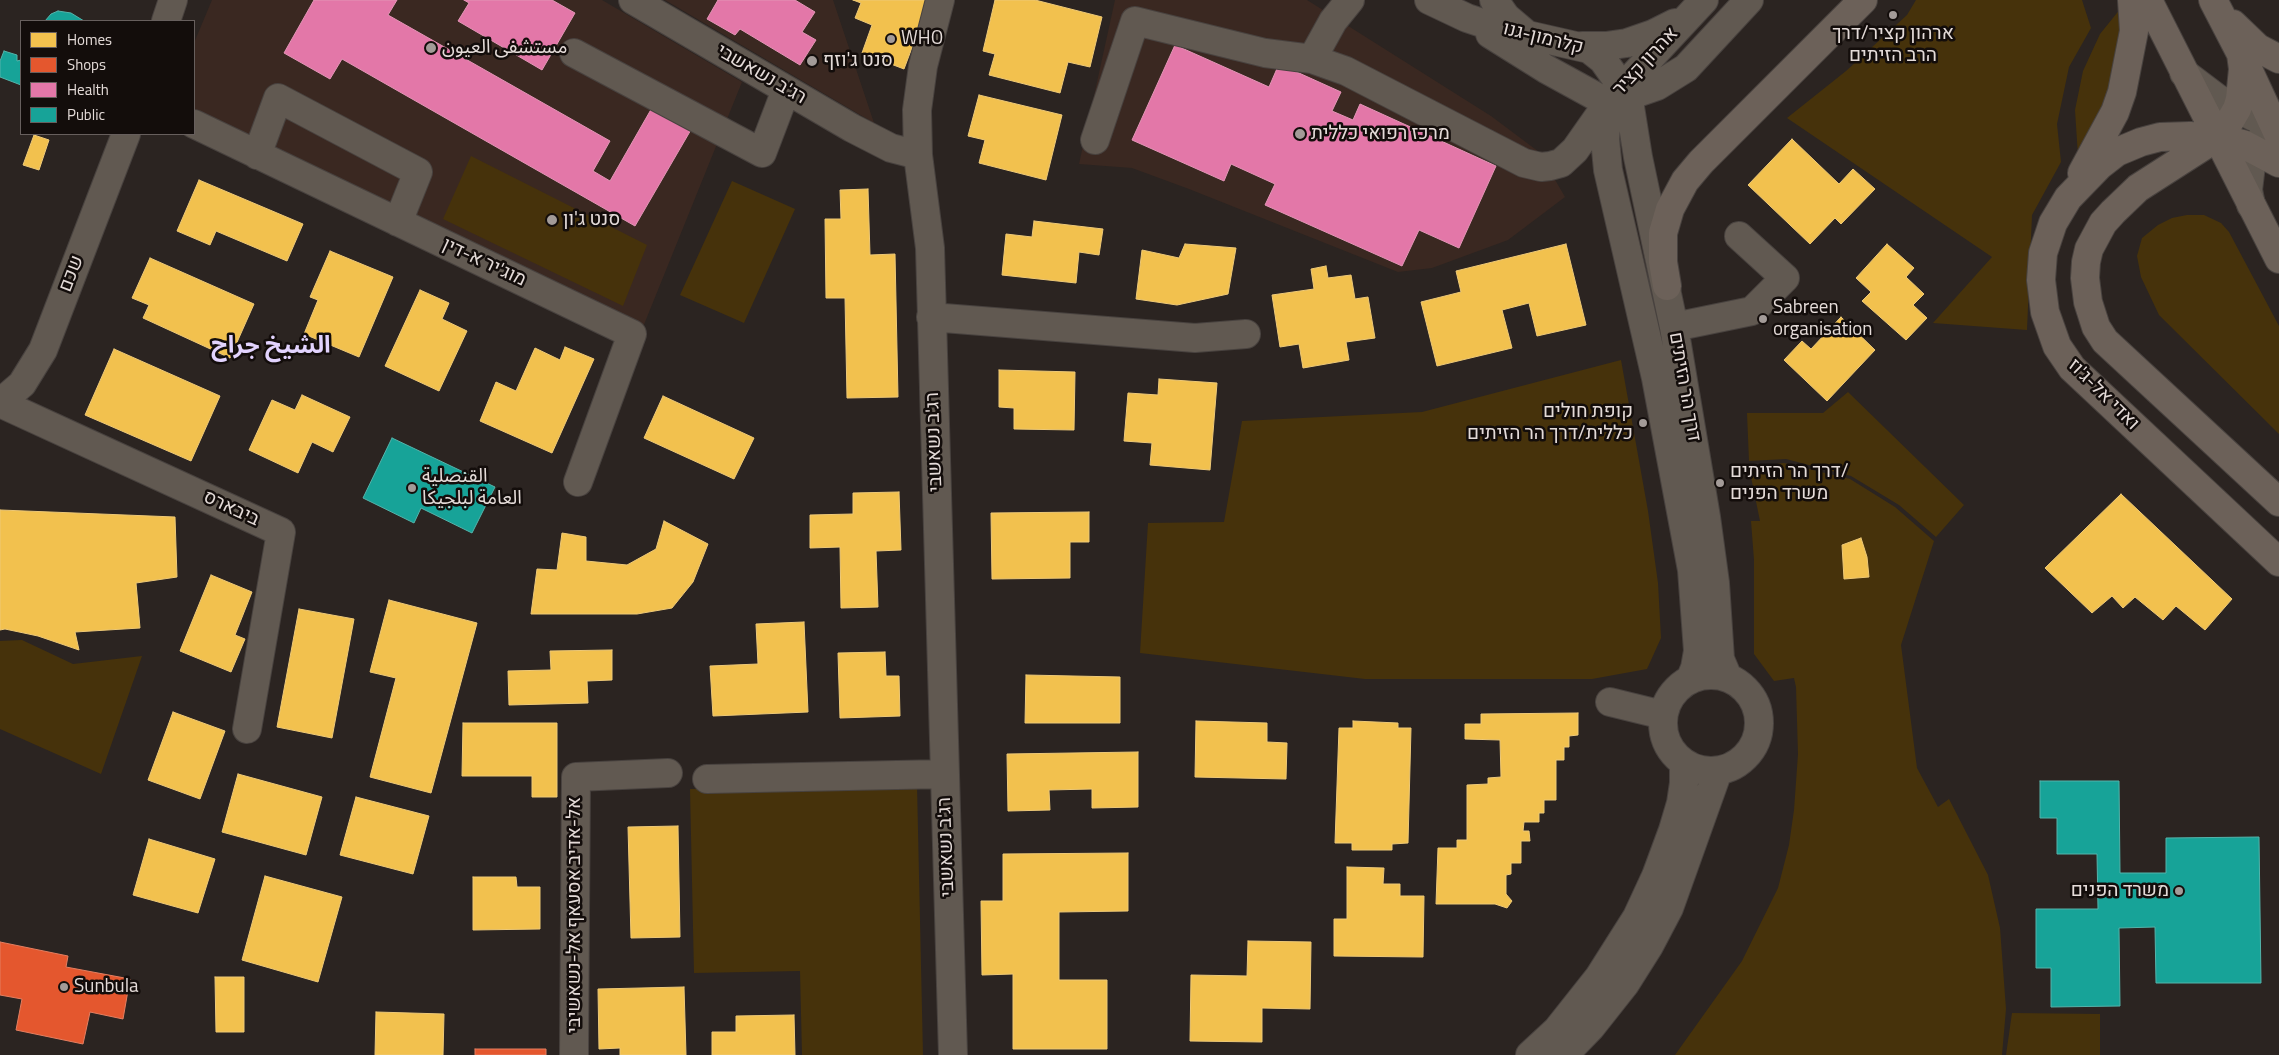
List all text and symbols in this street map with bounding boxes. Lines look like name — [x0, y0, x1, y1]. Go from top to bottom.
marker: ארהון קציר/דרך הרב הזיתים — [1887, 9, 1899, 21]
street label: קלרמון-גנו — [1500, 18, 1586, 60]
legend — [20, 20, 195, 135]
street label: אהרון קציר — [1609, 23, 1683, 101]
place label: ארהון קציר/דרך הרב הזיתים — [1832, 23, 1954, 67]
text: Homes — [67, 28, 112, 51]
place label: WHO — [901, 28, 943, 50]
marker: WHO — [885, 33, 897, 45]
place label: مستشفى العيون — [442, 37, 567, 59]
street label: רג'ב נשאשבי — [712, 40, 810, 110]
marker: مستشفى العيون — [424, 41, 438, 55]
place label: סנט ג'וזף — [823, 50, 893, 72]
text: Shops — [67, 53, 106, 76]
marker: סנט ג'וזף — [805, 54, 819, 68]
text: Health — [67, 78, 109, 101]
text: Public — [67, 103, 105, 126]
place label: מרכז רפואי כללית — [1311, 123, 1450, 145]
marker: מרכז רפואי כללית — [1293, 127, 1307, 141]
place label: סנט ג'ון — [563, 209, 620, 231]
marker: סנט ג'ון — [545, 213, 559, 227]
street label: מוג'יר א-דין — [438, 234, 530, 292]
street label: שכם — [55, 252, 89, 296]
place label: Sabreen organisation — [1773, 297, 1873, 341]
marker: Sabreen organisation — [1757, 313, 1769, 325]
street label: דרך הר הזיתים — [1663, 330, 1705, 444]
district label: الشيخ جراح — [211, 333, 331, 361]
street label: ואדי אל-ג'וז — [2063, 355, 2143, 435]
street label: רג'ב נשאשבי — [922, 392, 948, 492]
place label: קופת חולים כללית/דרך הר הזיתים — [1467, 401, 1633, 445]
marker: קופת חולים כללית/דרך הר הזיתים — [1637, 417, 1649, 429]
place label: דרך הר הזיתים/ משרד הפנים — [1730, 461, 1849, 505]
place label: القنصلية العامة لبلجيكا — [422, 466, 522, 510]
marker: דרך הר הזיתים/ משרד הפנים — [1714, 477, 1726, 489]
marker: القنصلية العامة لبلجيكا — [406, 482, 418, 494]
street label: ביבארס — [199, 486, 263, 532]
street label: אל-אדיב אסעאף אל-נשאשיבי — [564, 797, 586, 1033]
street label: רג'ב נשאשבי — [934, 797, 960, 897]
place label: משרד הפנים — [2071, 880, 2169, 902]
marker: משרד הפנים — [2173, 885, 2185, 897]
place label: Sunbula — [74, 976, 139, 998]
marker: Sunbula — [58, 981, 70, 993]

